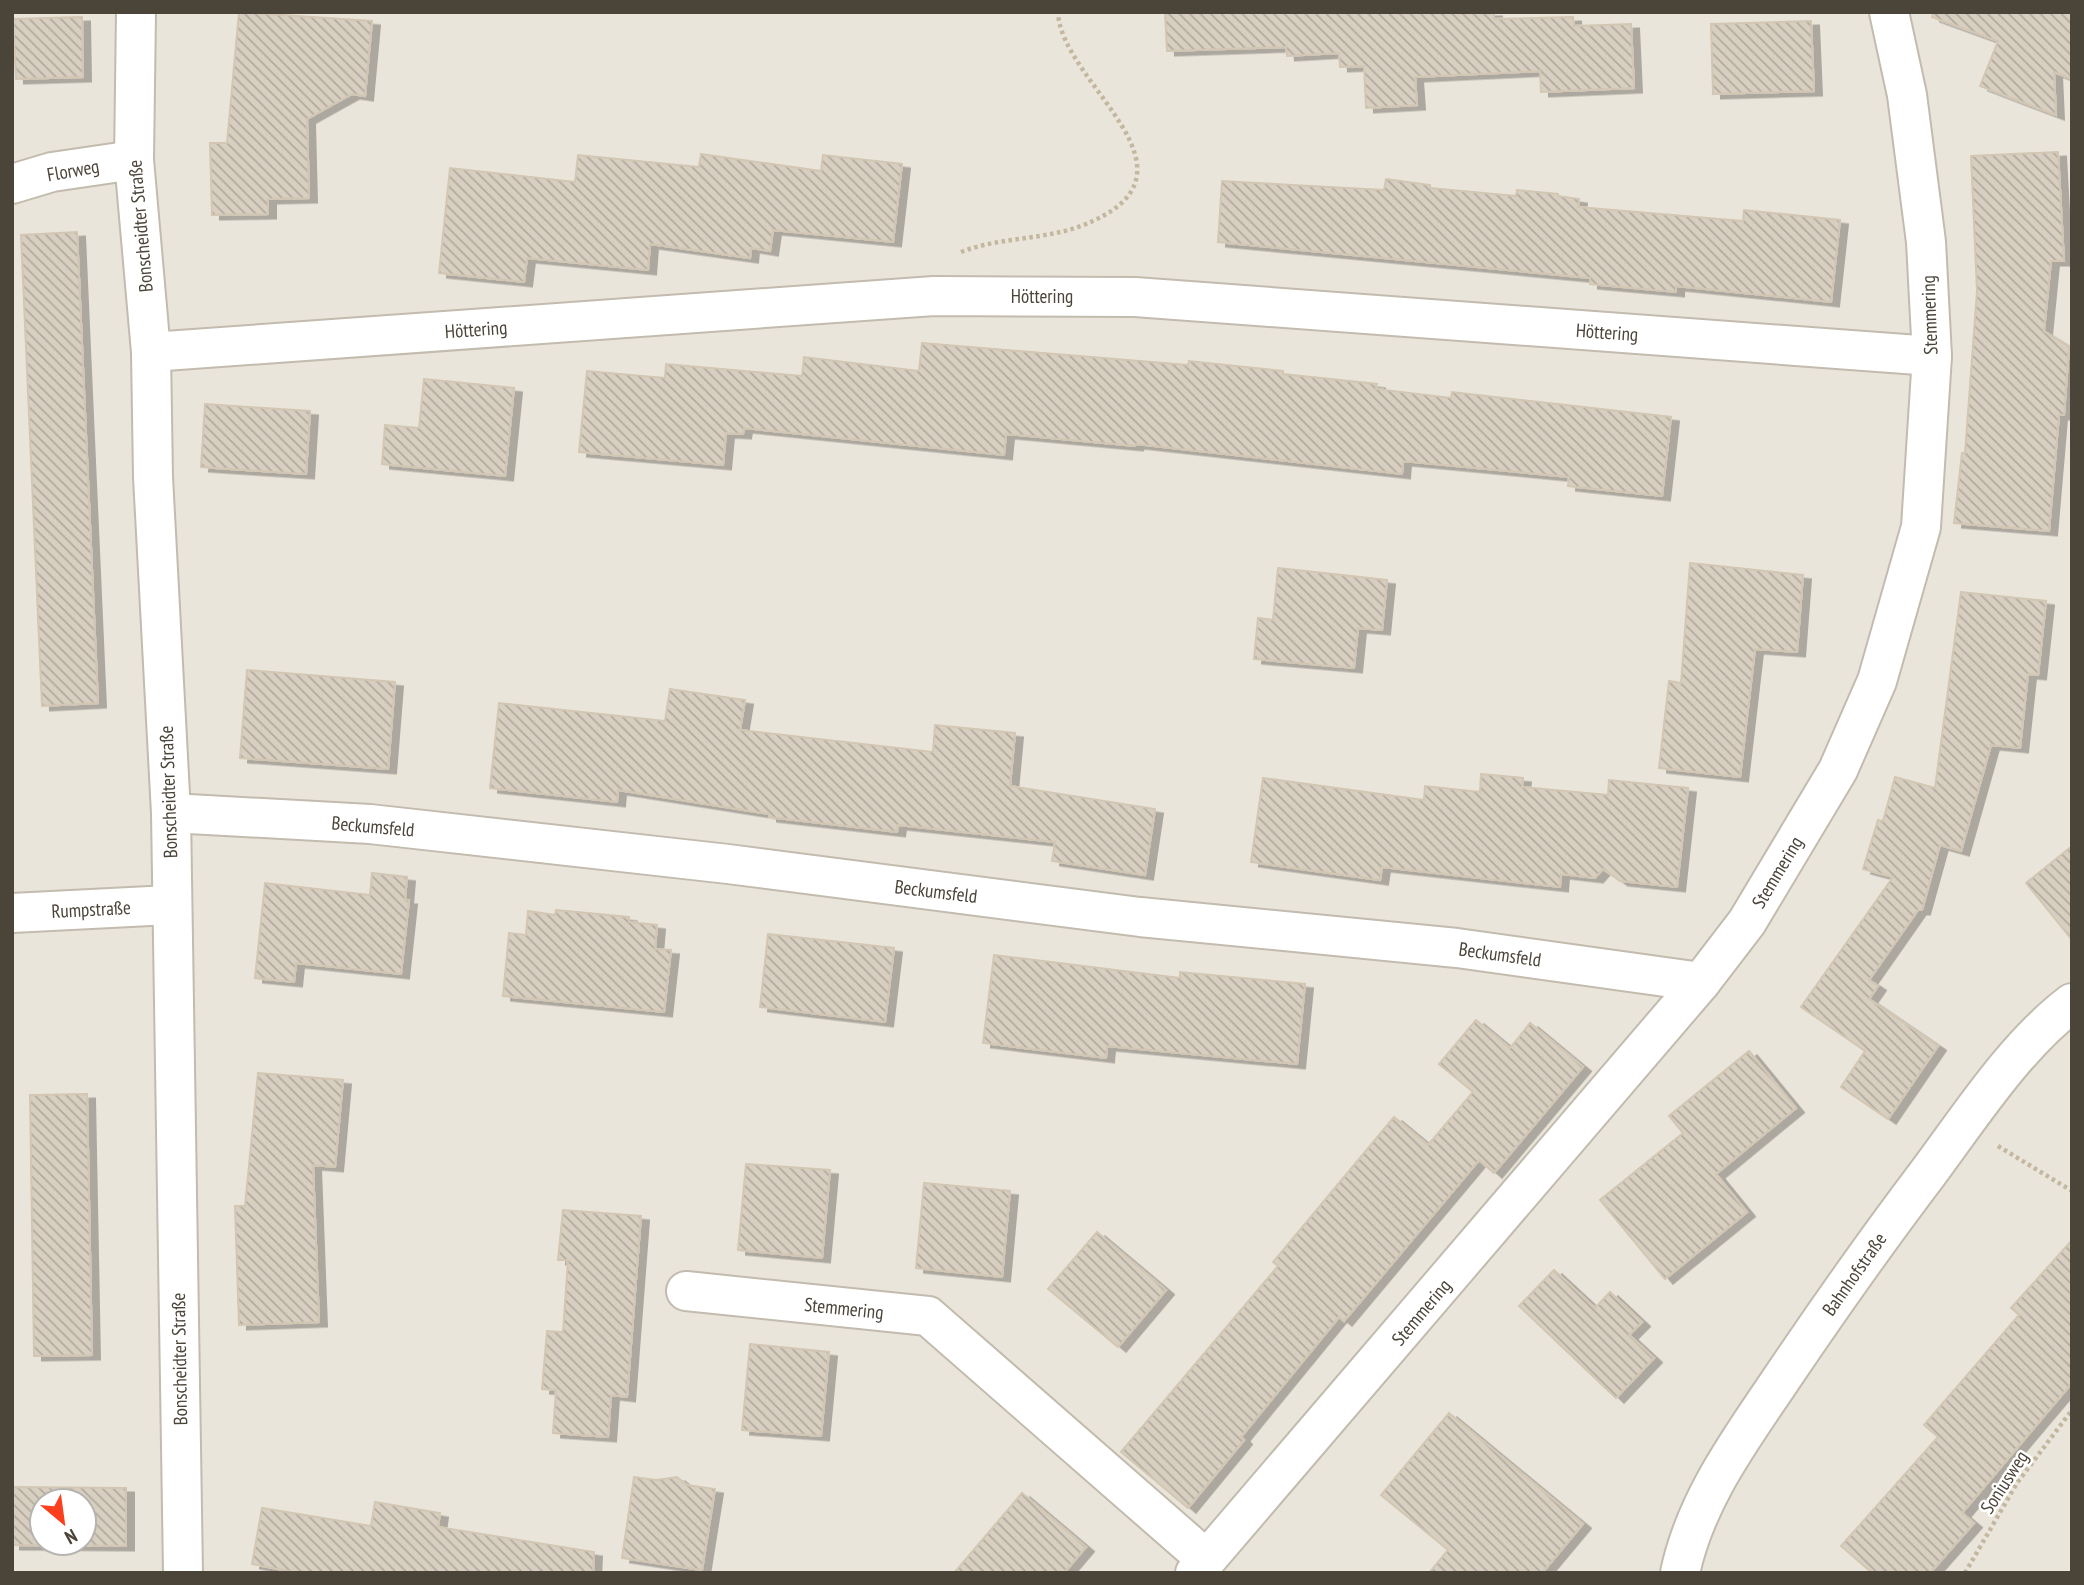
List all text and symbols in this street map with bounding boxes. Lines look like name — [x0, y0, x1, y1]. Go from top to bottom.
street label: Florweg — [45, 154, 101, 186]
street label: Bonscheidter Straße — [122, 159, 158, 293]
street label: Stemmering — [1916, 275, 1942, 355]
street label: Höttering — [1011, 284, 1073, 308]
street label: Höttering — [444, 315, 508, 343]
street label: Höttering — [1575, 318, 1639, 346]
street label: Bonscheidter Straße — [154, 725, 182, 859]
street label: Beckumsfeld — [331, 810, 415, 842]
street label: Stemmering — [1746, 832, 1808, 912]
street label: Beckumsfeld — [893, 874, 979, 908]
street label: Rumpstraße — [51, 895, 132, 923]
street label: Beckumsfeld — [1457, 936, 1543, 972]
street label: Bahnhofstraße — [1817, 1228, 1891, 1320]
street label: Stemmering — [1386, 1274, 1456, 1350]
street label: Bonscheidter Straße — [166, 1292, 192, 1426]
street label: Stemmering — [803, 1292, 885, 1324]
street label: Soniusweg — [1975, 1446, 2033, 1518]
north arrow — [28, 1487, 98, 1557]
text: N — [61, 1524, 82, 1550]

